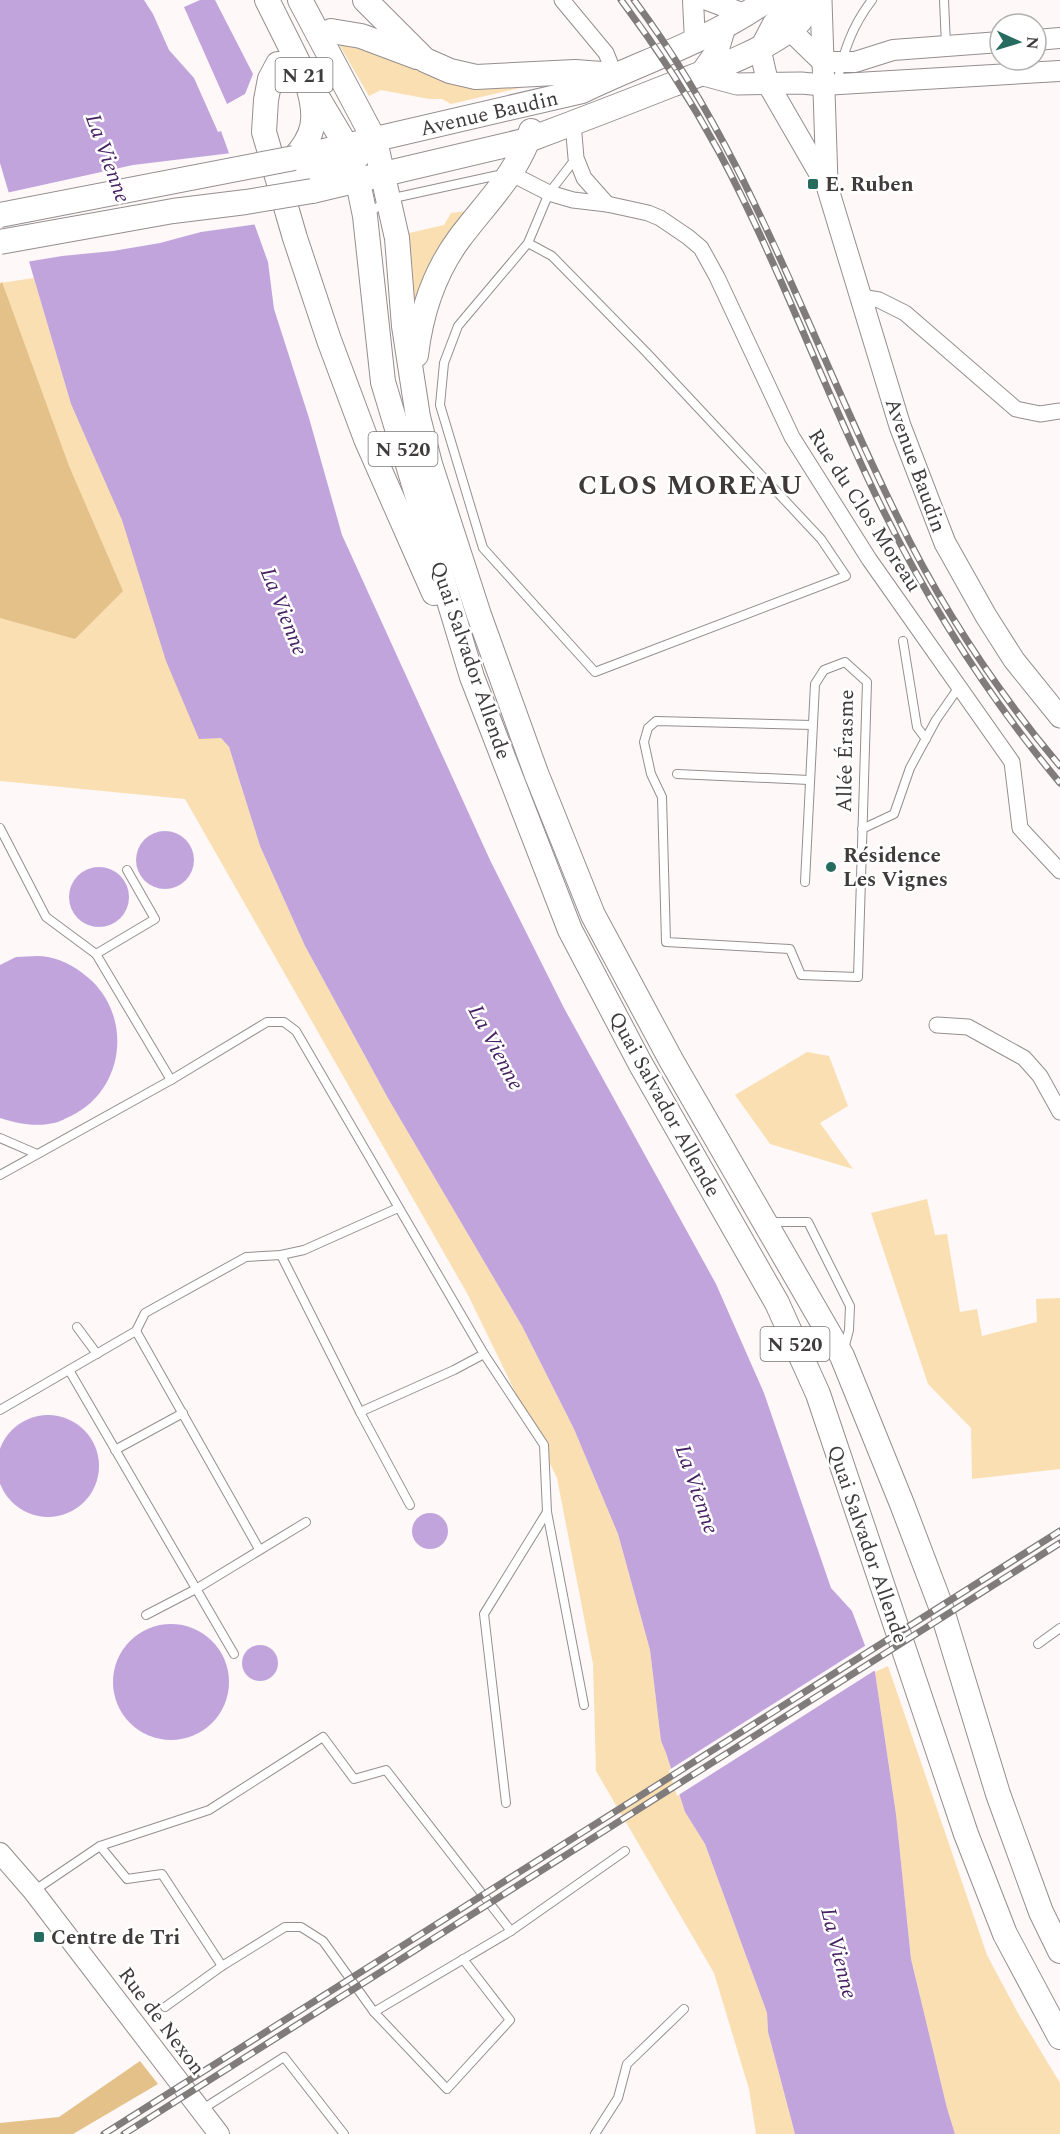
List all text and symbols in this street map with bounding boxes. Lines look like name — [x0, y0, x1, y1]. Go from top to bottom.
north arrow — [988, 12, 1048, 72]
text: N — [1020, 36, 1044, 50]
road number: N 21 — [276, 58, 332, 92]
street label: Avenue Baudin — [417, 83, 562, 145]
water label: La Vienne — [76, 109, 139, 208]
place label: E. Ruben — [825, 169, 914, 201]
marker: E. Ruben — [806, 177, 820, 191]
street label: Avenue Baudin — [876, 394, 954, 537]
street label: Rue du Clos Moreau — [799, 423, 929, 599]
road number: N 520 — [368, 432, 438, 466]
district label: CLOS MOREAU — [578, 465, 804, 507]
street label: Quai Salvador Allende — [421, 557, 519, 764]
water label: La Vienne — [251, 562, 316, 661]
street label: Allée Érasme — [829, 689, 863, 813]
place label: Résidence Les Vignes — [843, 840, 948, 896]
marker: Résidence Les Vignes — [824, 860, 838, 874]
water label: La Vienne — [459, 999, 532, 1097]
street label: Quai Salvador Allende — [600, 1006, 729, 1203]
road number: N 520 — [760, 1327, 830, 1361]
water label: La Vienne — [666, 1440, 727, 1539]
street label: Quai Salvador Allende — [818, 1441, 916, 1648]
water label: La Vienne — [811, 1904, 866, 2002]
place label: Centre de Tri — [51, 1922, 180, 1954]
marker: Centre de Tri — [32, 1930, 46, 1944]
street label: Rue de Nexon — [110, 1961, 213, 2083]

